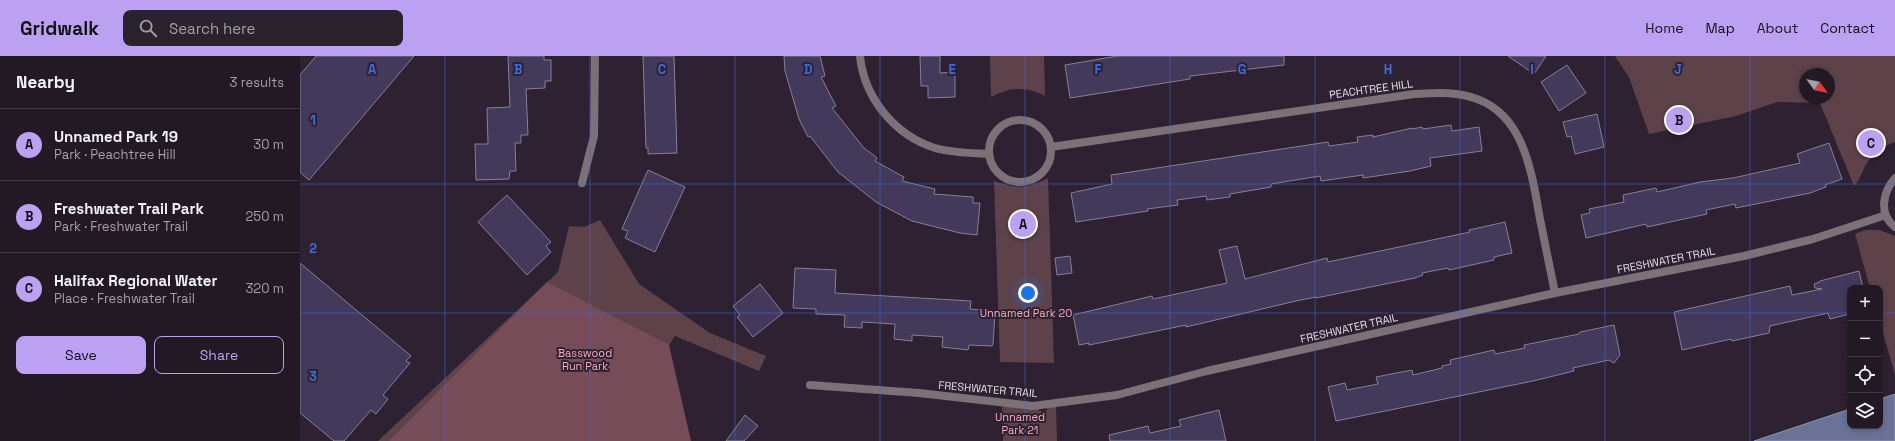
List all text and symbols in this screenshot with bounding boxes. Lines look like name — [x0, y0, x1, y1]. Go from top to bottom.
search box — [123, 10, 403, 46]
text: Gridwalk — [20, 16, 99, 41]
icon: search — [137, 17, 159, 39]
text: Search here — [169, 19, 255, 38]
text: Home — [1645, 19, 1683, 37]
text: Map — [1705, 19, 1735, 37]
text: About — [1757, 19, 1798, 37]
text: Contact — [1820, 19, 1875, 37]
text: A — [368, 61, 377, 78]
text: B — [514, 61, 523, 78]
text: C — [658, 61, 666, 78]
text: D — [804, 61, 813, 78]
text: E — [948, 61, 956, 78]
text: F — [1095, 61, 1102, 78]
text: G — [1238, 61, 1246, 78]
text: H — [1384, 61, 1392, 78]
text: I — [1530, 61, 1534, 78]
text: J — [1674, 61, 1682, 78]
north arrow — [1799, 68, 1835, 104]
text: Nearby — [16, 71, 75, 93]
text: 3 results — [230, 74, 284, 91]
street label: PEACHTREE HILL — [1328, 76, 1414, 102]
pin: B — [1666, 105, 1692, 135]
text: 1 — [310, 112, 316, 129]
text: Unnamed Park 19 — [54, 127, 178, 146]
pin: C — [1858, 128, 1884, 158]
text: A — [25, 136, 33, 153]
text: 30 m — [253, 136, 284, 153]
text: Park · Peachtree Hill — [54, 146, 176, 163]
text: Freshwater Trail Park — [54, 199, 204, 218]
text: B — [25, 208, 33, 225]
text: 250 m — [246, 208, 284, 225]
pin: A — [1010, 209, 1036, 239]
text: Park · Freshwater Trail — [54, 218, 188, 235]
text: 2 — [309, 240, 317, 257]
street label: FRESHWATER TRAIL — [1616, 244, 1716, 276]
text: Halifax Regional Water — [54, 271, 217, 290]
text: C — [25, 280, 33, 297]
text: 320 m — [245, 280, 284, 297]
your location — [1018, 283, 1038, 303]
map controls — [1847, 285, 1883, 429]
button: + — [1847, 285, 1883, 321]
text: Place · Freshwater Trail — [54, 290, 195, 307]
park label: Unnamed Park 20 — [980, 306, 1072, 320]
street label: FRESHWATER TRAIL — [1299, 310, 1399, 346]
button: − — [1847, 321, 1883, 357]
button: Save — [16, 336, 146, 374]
button: Share — [154, 336, 284, 374]
park label: Basswood Run Park — [558, 346, 612, 373]
button: locate — [1847, 357, 1883, 393]
text: 3 — [309, 368, 317, 385]
street label: FRESHWATER TRAIL — [938, 378, 1038, 400]
button: layers — [1847, 393, 1883, 429]
park label: Unnamed Park 21 — [995, 410, 1045, 437]

